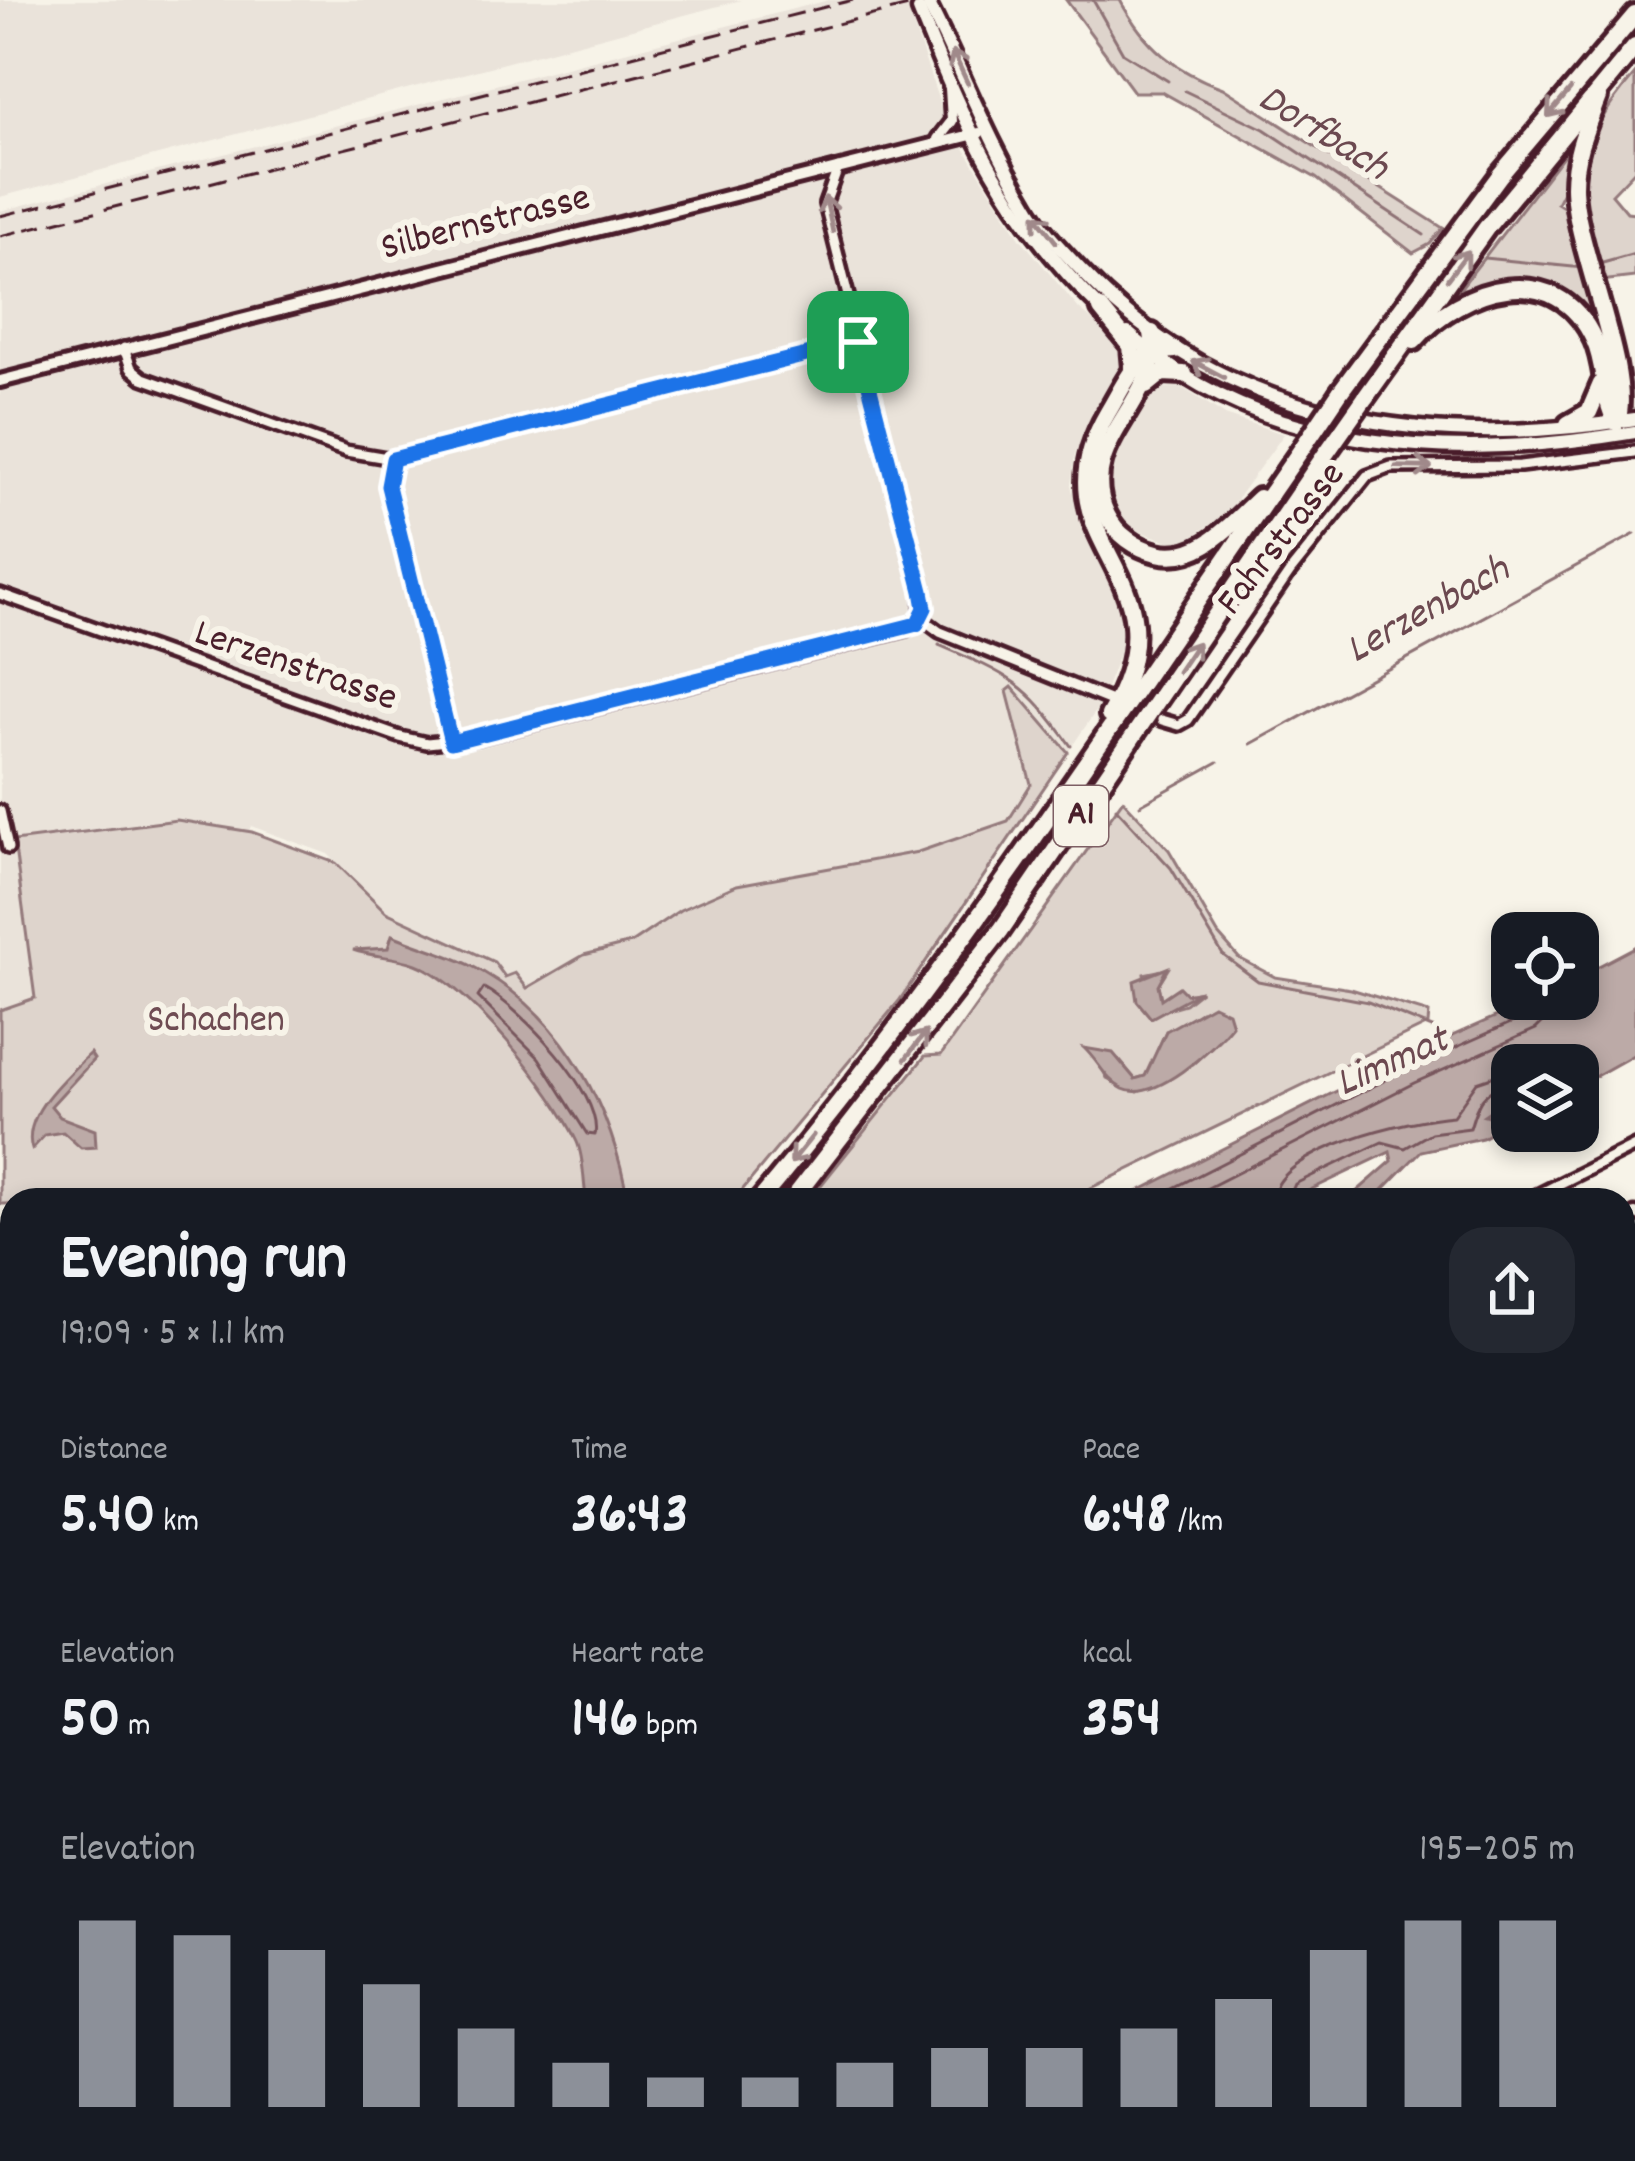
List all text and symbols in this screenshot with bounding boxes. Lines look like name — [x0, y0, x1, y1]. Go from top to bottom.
one-way arrow — [948, 50, 970, 86]
water label: Dorfbach — [1245, 71, 1401, 200]
one-way arrow — [1545, 87, 1573, 118]
street label: Silbernstrasse — [376, 172, 596, 278]
one-way arrow — [817, 196, 840, 234]
one-way arrow — [1032, 212, 1059, 244]
one-way arrow — [1445, 249, 1471, 282]
pin — [807, 291, 909, 393]
icon: arrive — [825, 309, 891, 375]
one-way arrow — [1191, 357, 1227, 380]
street label: Fahrstrasse — [1205, 452, 1361, 628]
one-way arrow — [1394, 456, 1433, 479]
water label: Lerzenbach — [1336, 541, 1523, 682]
street label: Lerzenstrasse — [186, 608, 404, 728]
one-way arrow — [1176, 640, 1201, 674]
road number: A1 — [1054, 786, 1108, 846]
map controls — [1491, 912, 1599, 1152]
button: locate — [1491, 912, 1599, 1020]
park label: Schachen — [147, 995, 285, 1050]
water label: Limmat — [1327, 1011, 1462, 1115]
one-way arrow — [903, 1029, 929, 1061]
button: layers — [1491, 1044, 1599, 1152]
one-way arrow — [789, 1133, 817, 1164]
text: Evening run — [60, 1216, 347, 1310]
button: share — [1449, 1227, 1575, 1353]
text: 19:09 · 5 × 1.1 km — [60, 1308, 285, 1363]
text: Distance — [60, 1428, 168, 1475]
text: Time — [571, 1428, 627, 1475]
text: Pace — [1082, 1428, 1140, 1475]
text: 5.40 — [60, 1475, 155, 1561]
text: 36:43 — [571, 1475, 689, 1561]
text: 6:48 — [1082, 1475, 1170, 1561]
text: km — [155, 1500, 199, 1547]
text: /km — [1170, 1500, 1224, 1547]
text: Elevation — [60, 1632, 175, 1679]
text: Heart rate — [571, 1632, 704, 1679]
text: kcal — [1082, 1632, 1132, 1679]
text: 50 — [60, 1679, 120, 1765]
text: 146 — [571, 1679, 638, 1765]
text: 354 — [1082, 1679, 1161, 1765]
text: m — [120, 1704, 151, 1751]
text: bpm — [638, 1704, 698, 1751]
text: Elevation — [60, 1824, 196, 1879]
text: 195–205 m — [1419, 1824, 1575, 1879]

